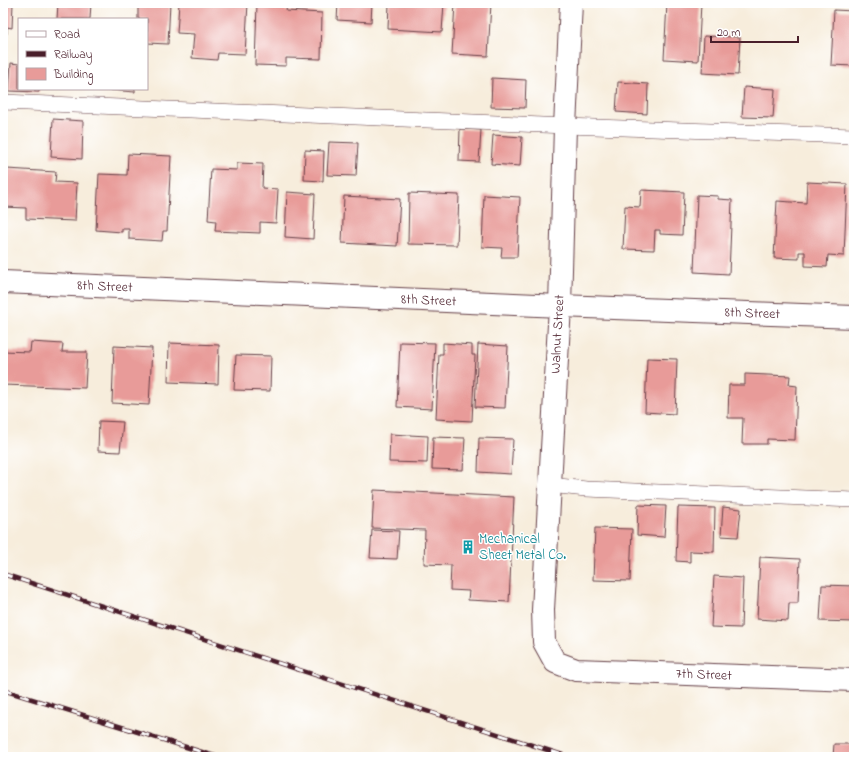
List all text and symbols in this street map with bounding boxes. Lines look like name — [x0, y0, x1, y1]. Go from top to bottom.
legend — [18, 18, 148, 90]
scale bar — [711, 18, 798, 44]
text: 20 m — [717, 24, 740, 42]
text: Road — [54, 26, 80, 44]
text: Railway — [54, 46, 93, 65]
text: Building — [53, 66, 93, 85]
street label: 8th Street — [77, 275, 133, 298]
street label: 8th Street — [400, 289, 457, 312]
street label: Walnut Street — [545, 294, 571, 374]
street label: 8th Street — [724, 302, 781, 325]
place label: Mechanical Sheet Metal Co. — [479, 529, 566, 566]
building icon: Mechanical Sheet Metal Co. — [460, 539, 476, 555]
street label: 7th Street — [676, 663, 733, 686]

